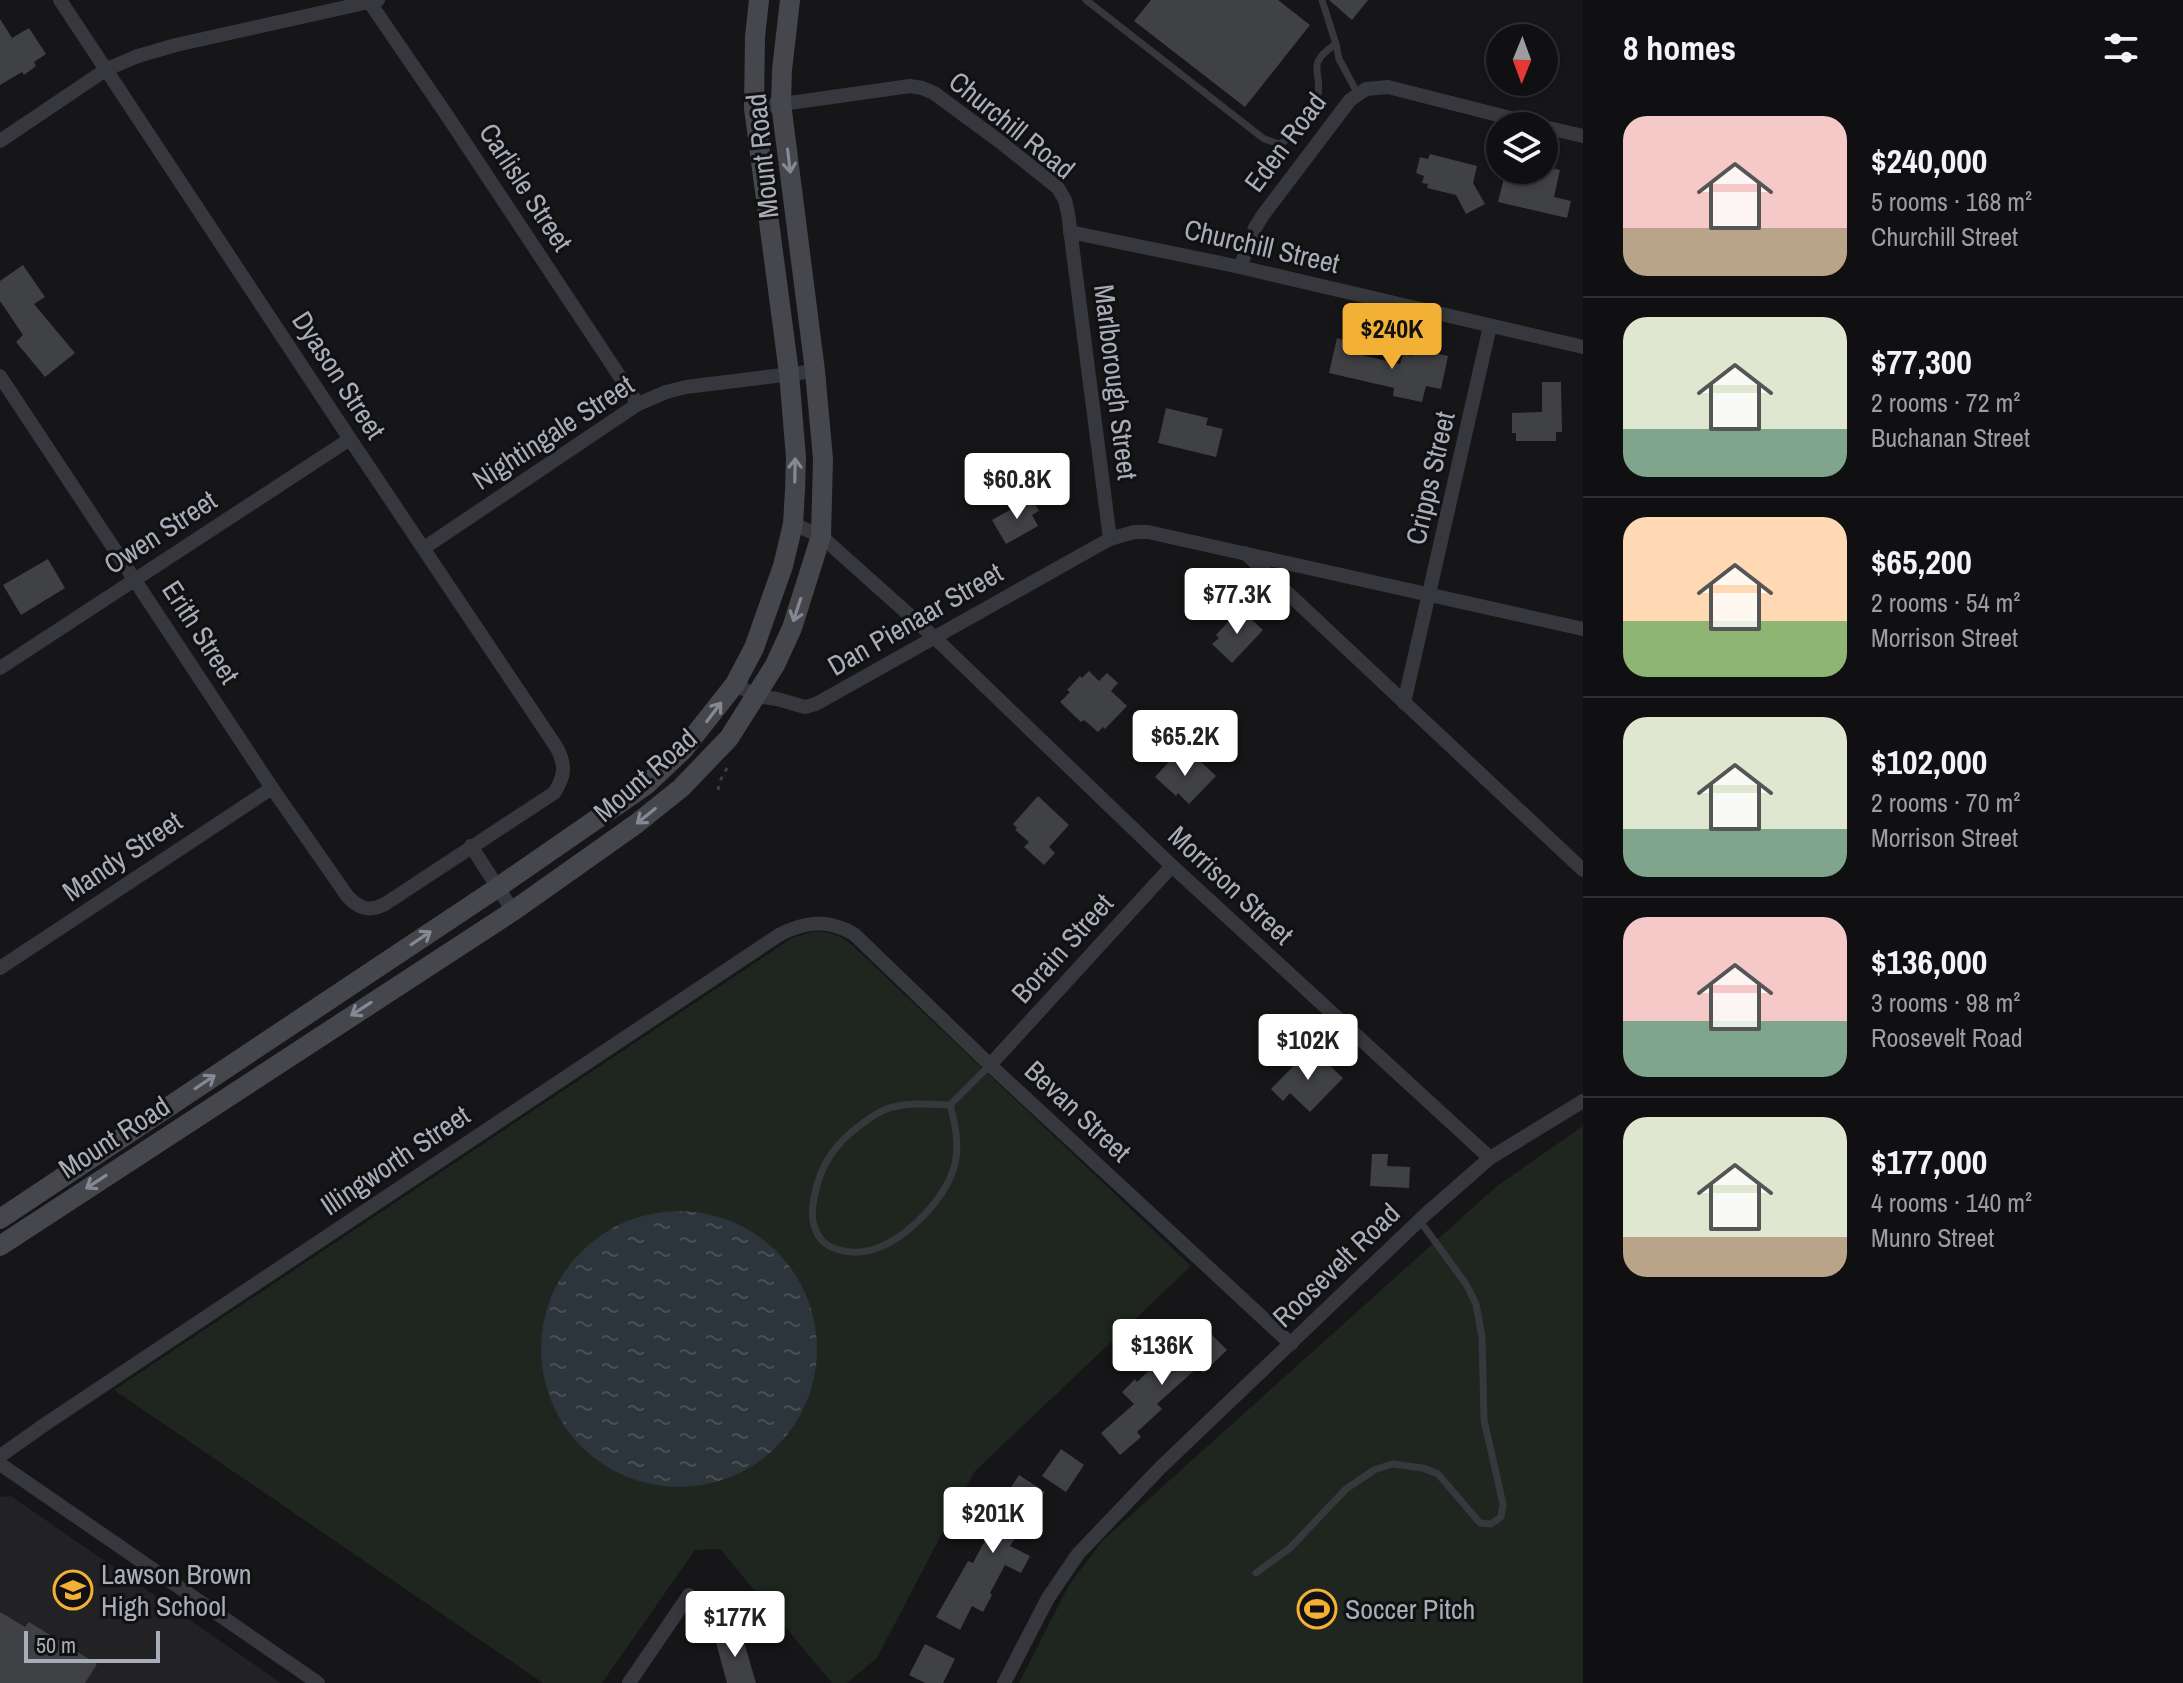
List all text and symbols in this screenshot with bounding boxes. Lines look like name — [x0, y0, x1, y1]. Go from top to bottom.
north arrow — [1486, 24, 1558, 96]
map controls — [1486, 24, 1558, 184]
text: 8 homes — [1623, 25, 1736, 71]
icon: filters — [2099, 26, 2143, 70]
street label: Churchill Road — [941, 62, 1083, 188]
street label: Eden Road — [1235, 85, 1335, 199]
street label: Mount Road — [737, 92, 787, 220]
button: layers — [1486, 112, 1558, 184]
street label: Carlisle Street — [470, 116, 582, 258]
text: $240,000 — [1871, 138, 1987, 184]
one-way arrow — [782, 148, 797, 173]
icon: home — [1687, 148, 1783, 244]
text: 5 rooms · 168 m² — [1871, 184, 2032, 219]
street label: Churchill Street — [1181, 210, 1343, 282]
text: Churchill Street — [1871, 219, 2018, 254]
street label: Marlborough Street — [1085, 282, 1147, 482]
pin: $240K — [1336, 303, 1448, 371]
street label: Dyason Street — [283, 304, 395, 446]
text: $240K — [1361, 311, 1423, 346]
text: $77,300 — [1871, 339, 1972, 385]
icon: home — [1687, 349, 1783, 445]
street label: Nightingale Street — [465, 366, 641, 498]
text: 2 rooms · 72 m² — [1871, 385, 2020, 420]
street label: Cripps Street — [1396, 408, 1464, 548]
text: Buchanan Street — [1871, 420, 2030, 455]
pin: $60.8K — [952, 453, 1082, 521]
one-way arrow — [788, 457, 803, 484]
text: $60.8K — [983, 461, 1051, 496]
street label: Owen Street — [96, 481, 224, 583]
text: $65,200 — [1871, 539, 1972, 585]
icon: home — [1687, 549, 1783, 645]
street label: Dan Pienaar Street — [820, 553, 1010, 685]
pin: $77.3K — [1172, 568, 1302, 636]
street label: Erith Street — [153, 573, 249, 691]
text: $77.3K — [1203, 576, 1271, 611]
text: 2 rooms · 54 m² — [1871, 585, 2020, 620]
one-way arrow — [789, 598, 804, 623]
text: Morrison Street — [1871, 620, 2018, 655]
one-way arrow — [706, 702, 723, 723]
pin: $65.2K — [1120, 710, 1250, 778]
text: $65.2K — [1151, 718, 1219, 753]
street label: Mount Road — [585, 720, 705, 830]
text: $102,000 — [1871, 739, 1987, 785]
icon: home — [1687, 749, 1783, 845]
text: 2 rooms · 70 m² — [1871, 785, 2020, 820]
street label: Mandy Street — [55, 802, 189, 910]
one-way arrow — [636, 808, 657, 825]
street label: Morrison Street — [1160, 817, 1302, 953]
text: Morrison Street — [1871, 820, 2018, 855]
street label: Borain Street — [1003, 885, 1121, 1011]
one-way arrow — [410, 930, 432, 947]
text: $136,000 — [1871, 939, 1987, 985]
icon: home — [1687, 949, 1783, 1045]
text: 3 rooms · 98 m² — [1871, 985, 2020, 1020]
one-way arrow — [350, 1002, 373, 1018]
pin: $102K — [1252, 1014, 1364, 1082]
text: Roosevelt Road — [1871, 1020, 2023, 1055]
text: $102K — [1277, 1022, 1339, 1057]
street label: Bevan Street — [1016, 1052, 1140, 1170]
one-way arrow — [193, 1074, 215, 1091]
street label: Mount Road — [51, 1087, 177, 1187]
street label: Illingworth Street — [313, 1096, 477, 1224]
text: $177,000 — [1871, 1139, 1987, 1185]
icon: home — [1687, 1149, 1783, 1245]
one-way arrow — [86, 1174, 108, 1190]
text: 4 rooms · 140 m² — [1871, 1185, 2032, 1220]
street label: Roosevelt Road — [1264, 1195, 1408, 1335]
text: Munro Street — [1871, 1220, 1994, 1255]
pin: $136K — [1106, 1319, 1218, 1387]
text: $136K — [1131, 1327, 1193, 1362]
pin: $201K — [937, 1487, 1049, 1555]
text: $201K — [962, 1495, 1024, 1530]
place label: Lawson Brown High School — [101, 1555, 252, 1625]
school or university icon: Lawson Brown High School — [52, 1569, 94, 1611]
sports icon: Soccer Pitch — [1296, 1588, 1338, 1630]
place label: Soccer Pitch — [1345, 1590, 1475, 1628]
pin: $177K — [679, 1591, 791, 1659]
text: $177K — [704, 1599, 766, 1634]
scale bar — [24, 1627, 160, 1663]
text: 50 m — [36, 1630, 76, 1660]

